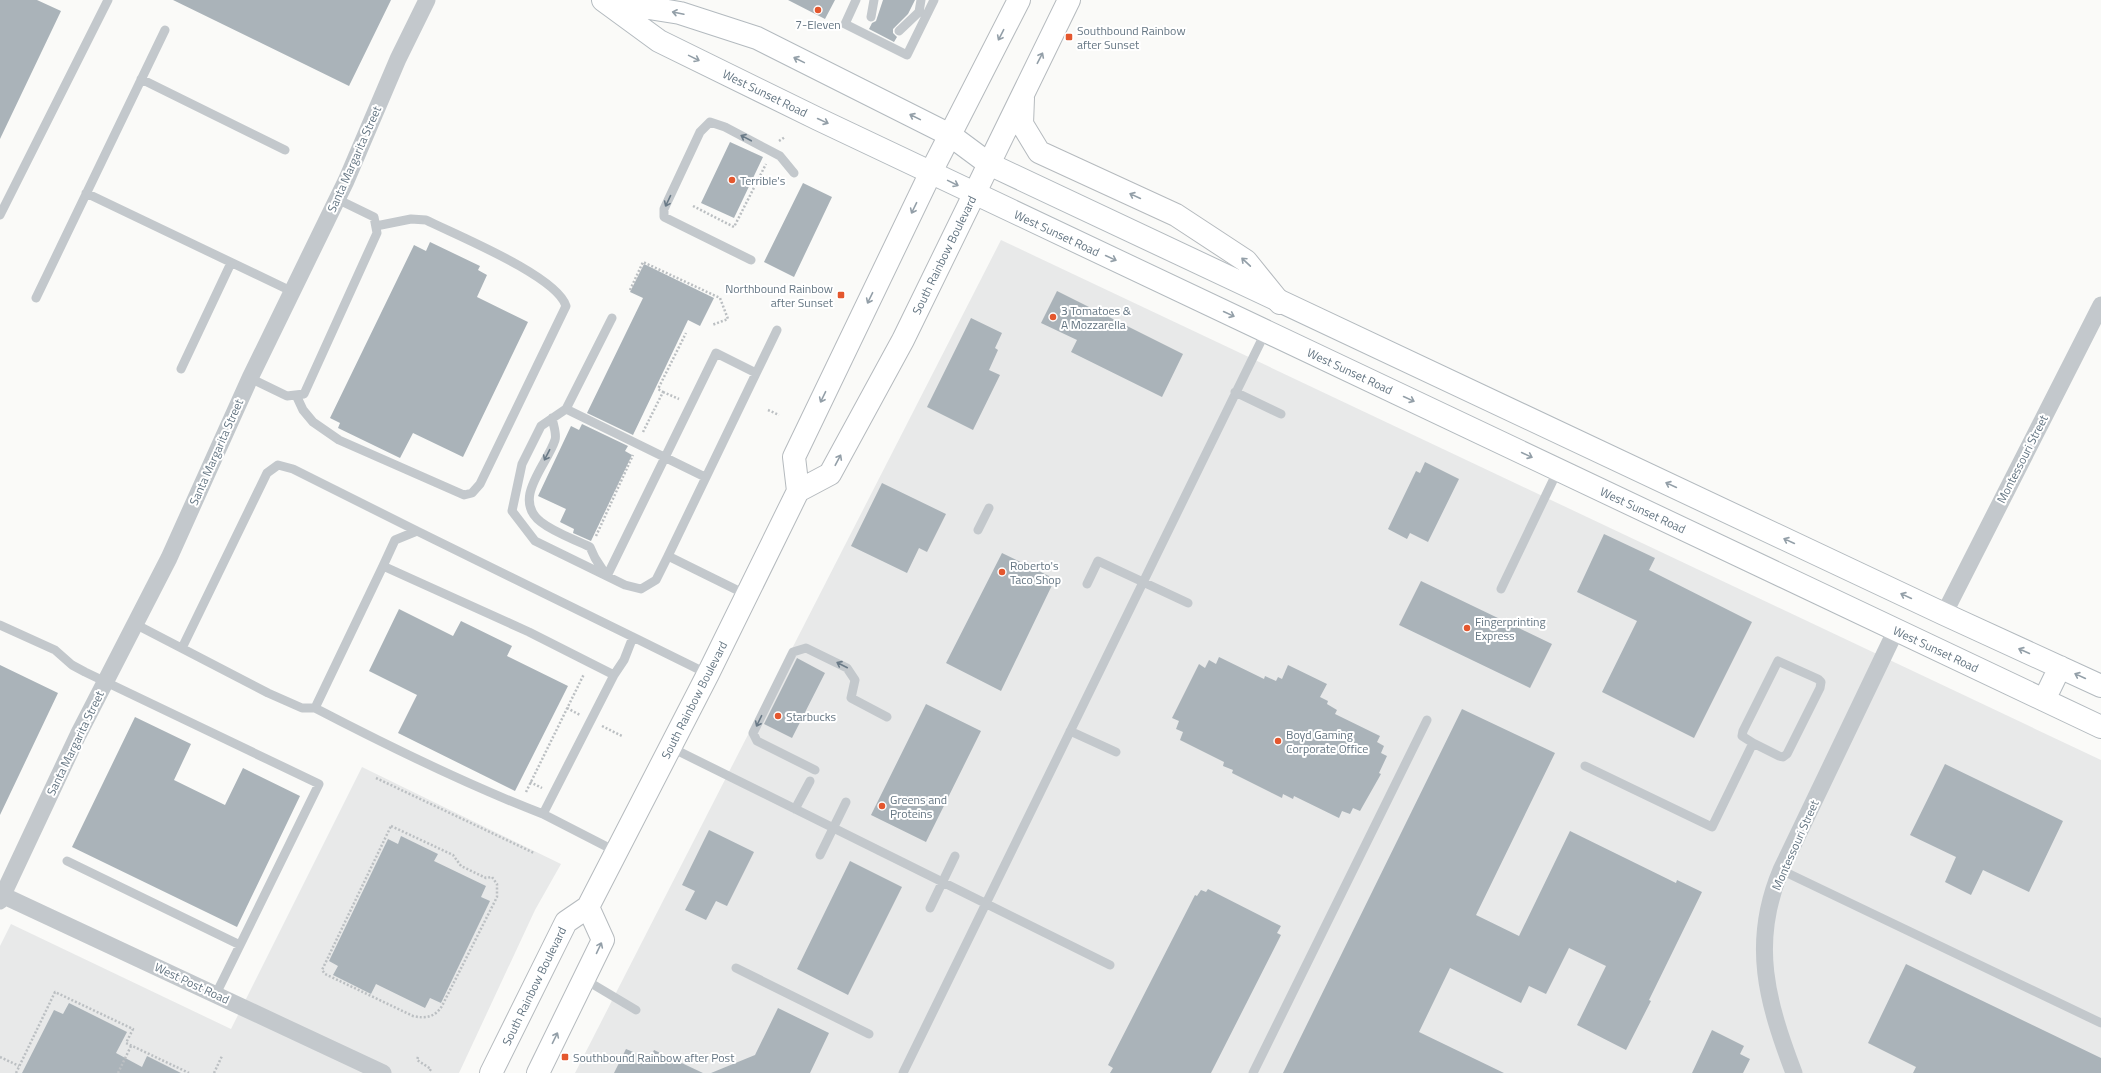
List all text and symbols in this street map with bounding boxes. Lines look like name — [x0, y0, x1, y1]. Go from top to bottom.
marker: 7-Eleven — [813, 5, 823, 15]
one-way arrow — [672, 9, 685, 17]
place label: 7-Eleven — [795, 15, 841, 34]
place label: Southbound Rainbow after Sunset — [1077, 21, 1186, 54]
one-way arrow — [997, 29, 1005, 41]
marker: Southbound Rainbow after Sunset — [1064, 32, 1074, 42]
one-way arrow — [1037, 52, 1044, 64]
one-way arrow — [687, 55, 699, 62]
one-way arrow — [793, 55, 805, 63]
street label: West Sunset Road — [719, 64, 811, 122]
street label: Santa Margarita Street — [322, 102, 386, 215]
one-way arrow — [910, 113, 922, 121]
one-way arrow — [817, 118, 829, 125]
one-way arrow — [740, 134, 752, 141]
place label: Terrible's — [740, 171, 786, 190]
marker: Terrible's — [727, 175, 737, 185]
one-way arrow — [946, 180, 958, 187]
street label: South Rainbow Boulevard — [907, 192, 981, 318]
one-way arrow — [1129, 192, 1141, 200]
one-way arrow — [664, 195, 671, 207]
one-way arrow — [910, 201, 917, 213]
street label: West Sunset Road — [1011, 205, 1103, 261]
one-way arrow — [1105, 255, 1117, 262]
one-way arrow — [1241, 258, 1251, 267]
place label: Northbound Rainbow after Sunset — [725, 279, 834, 312]
marker: Northbound Rainbow after Sunset — [836, 290, 846, 300]
one-way arrow — [866, 292, 873, 304]
place label: 3 Tomatoes & A Mozzarella — [1061, 301, 1132, 334]
one-way arrow — [1222, 311, 1234, 318]
marker: 3 Tomatoes & A Mozzarella — [1048, 312, 1058, 322]
street label: West Sunset Road — [1304, 343, 1396, 399]
one-way arrow — [819, 391, 826, 403]
street label: Santa Margarita Street — [184, 395, 248, 508]
one-way arrow — [1403, 396, 1415, 403]
street label: Montessouri Street — [1991, 411, 2053, 507]
one-way arrow — [543, 449, 550, 461]
one-way arrow — [1521, 452, 1533, 459]
one-way arrow — [835, 454, 843, 466]
one-way arrow — [1665, 481, 1677, 488]
street label: West Sunset Road — [1597, 482, 1689, 538]
one-way arrow — [1783, 537, 1795, 544]
place label: Roberto's Taco Shop — [1010, 556, 1061, 589]
marker: Roberto's Taco Shop — [997, 567, 1007, 577]
one-way arrow — [1901, 592, 1913, 599]
place label: Fingerprinting Express — [1475, 612, 1546, 645]
street label: West Sunset Road — [1890, 621, 1982, 677]
marker: Fingerprinting Express — [1462, 623, 1472, 633]
street label: South Rainbow Boulevard — [656, 638, 732, 762]
one-way arrow — [2019, 647, 2031, 654]
one-way arrow — [836, 661, 848, 668]
one-way arrow — [2075, 672, 2087, 680]
street label: Santa Margarita Street — [41, 687, 109, 799]
place label: Starbucks — [786, 707, 836, 726]
marker: Starbucks — [773, 711, 783, 721]
one-way arrow — [755, 714, 763, 726]
place label: Boyd Gaming Corporate Office — [1286, 725, 1368, 758]
marker: Boyd Gaming Corporate Office — [1273, 736, 1283, 746]
place label: Greens and Proteins — [890, 790, 947, 823]
street label: Montessouri Street — [1767, 796, 1824, 893]
marker: Greens and Proteins — [877, 801, 887, 811]
street label: South Rainbow Boulevard — [497, 923, 571, 1049]
one-way arrow — [596, 942, 603, 954]
street label: West Post Road — [151, 957, 233, 1009]
one-way arrow — [552, 1032, 559, 1044]
place label: Southbound Rainbow after Post — [573, 1048, 735, 1067]
marker: Southbound Rainbow after Post — [560, 1052, 570, 1062]

